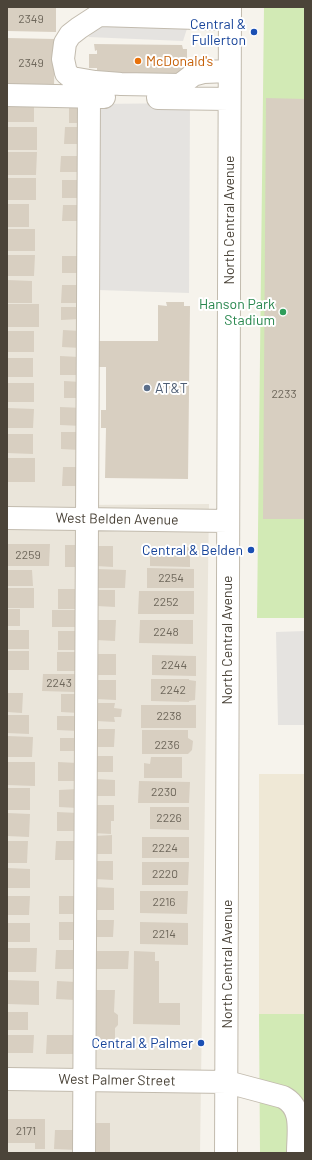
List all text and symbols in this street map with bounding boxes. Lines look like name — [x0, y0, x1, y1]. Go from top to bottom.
house number: 2349 — [18, 12, 44, 26]
place label: Central & Fullerton — [190, 16, 246, 48]
marker: Central & Fullerton — [249, 27, 259, 37]
place label: McDonald's — [146, 53, 213, 69]
house number: 2349 — [18, 56, 44, 70]
marker: McDonald's — [133, 56, 143, 66]
street label: North Central Avenue — [221, 155, 237, 285]
place label: Hanson Park Stadium — [199, 296, 275, 328]
marker: Hanson Park Stadium — [278, 307, 288, 317]
place label: AT&T — [155, 380, 188, 396]
marker: AT&T — [142, 383, 152, 393]
house number: 2233 — [271, 387, 297, 401]
street label: West Belden Avenue — [55, 510, 179, 528]
place label: Central & Belden — [142, 542, 243, 558]
marker: Central & Belden — [246, 545, 256, 555]
house number: 2259 — [15, 548, 41, 562]
house number: 2254 — [158, 571, 184, 585]
street label: North Central Avenue — [219, 575, 235, 705]
house number: 2252 — [153, 595, 179, 609]
house number: 2248 — [153, 625, 179, 639]
house number: 2244 — [161, 658, 187, 672]
house number: 2243 — [46, 676, 72, 690]
house number: 2242 — [160, 683, 186, 697]
house number: 2238 — [156, 709, 182, 723]
house number: 2236 — [154, 738, 180, 752]
house number: 2230 — [151, 785, 177, 799]
house number: 2226 — [156, 811, 182, 825]
house number: 2224 — [152, 841, 178, 855]
house number: 2220 — [152, 867, 178, 881]
house number: 2216 — [152, 895, 176, 909]
street label: North Central Avenue — [219, 899, 235, 1029]
house number: 2214 — [152, 927, 176, 941]
place label: Central & Palmer — [92, 1035, 193, 1051]
marker: Central & Palmer — [196, 1038, 206, 1048]
street label: West Palmer Street — [58, 1071, 176, 1089]
house number: 2171 — [16, 1124, 36, 1138]

